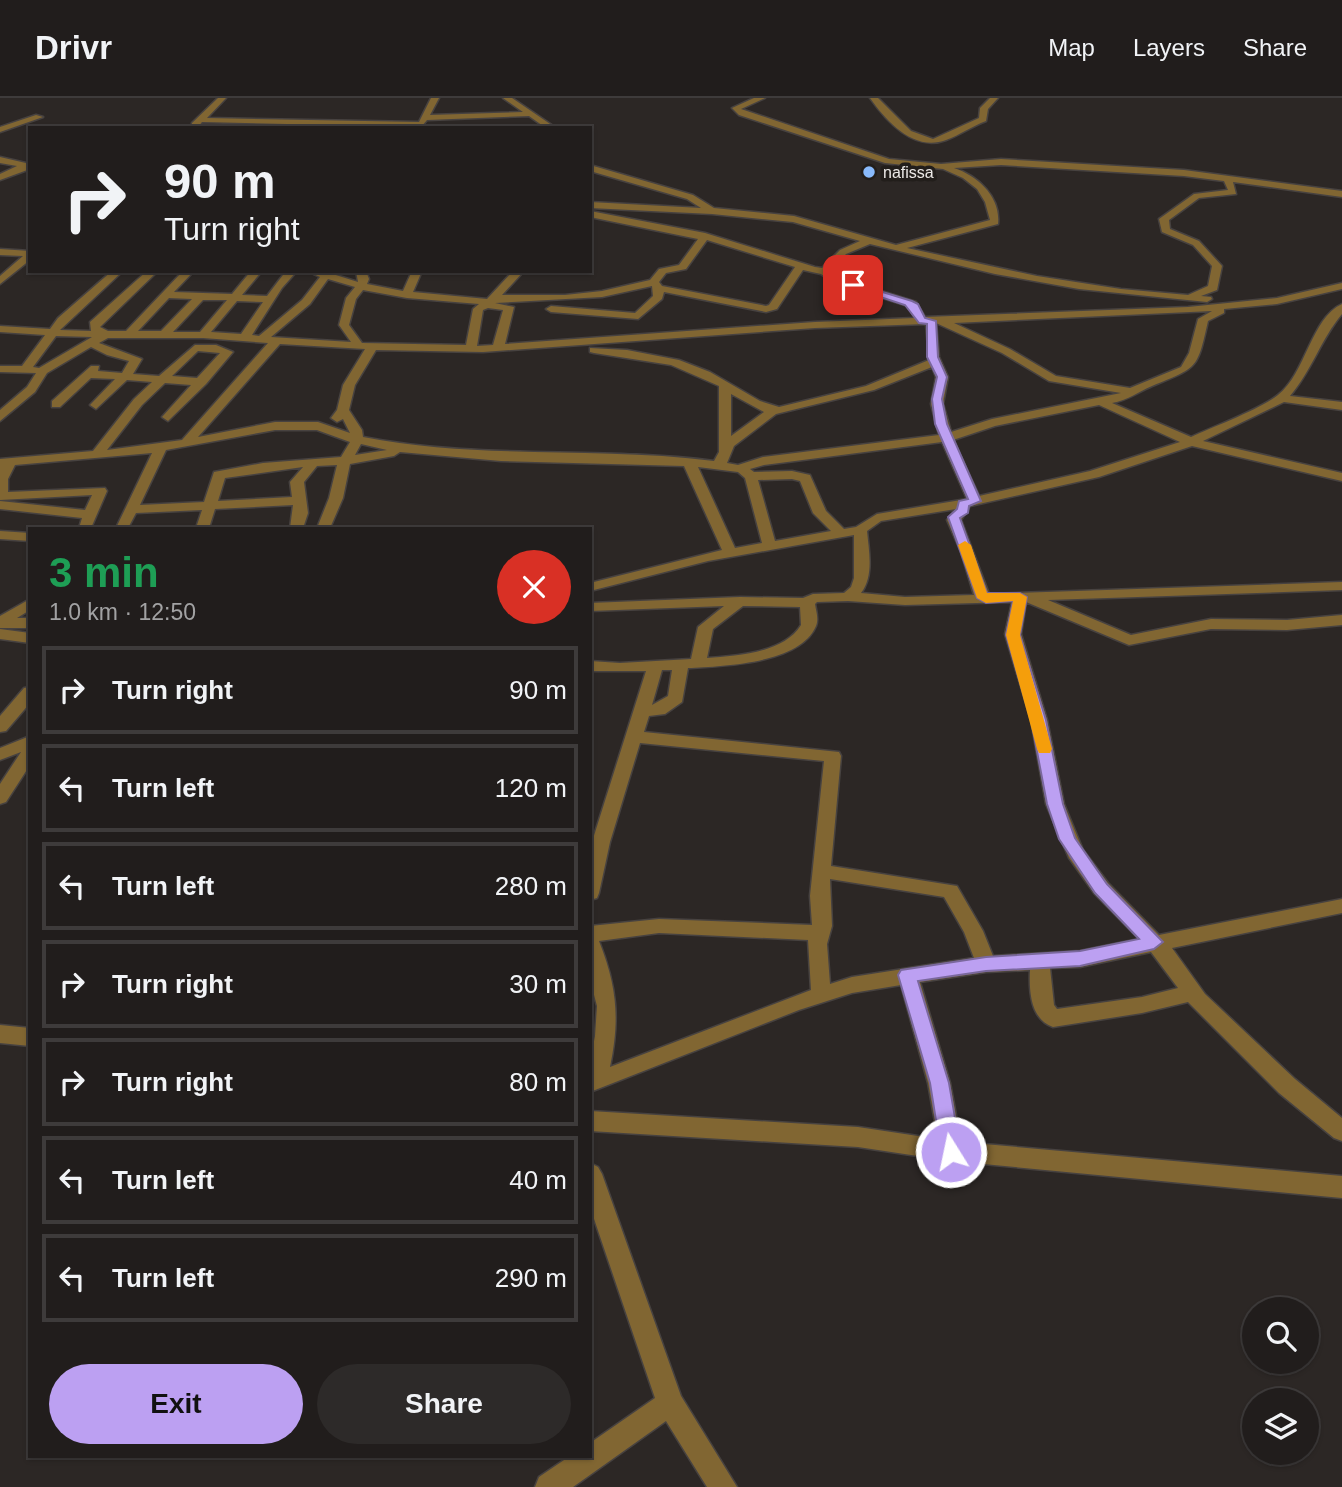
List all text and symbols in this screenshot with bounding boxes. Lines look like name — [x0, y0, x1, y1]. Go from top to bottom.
text: Drivr — [35, 29, 112, 66]
text: Map — [1048, 34, 1095, 61]
text: Layers — [1133, 34, 1205, 61]
text: Share — [1243, 34, 1307, 61]
icon: right — [49, 154, 140, 245]
text: 90 m — [164, 154, 276, 208]
marker: nafissa — [861, 164, 877, 180]
place label: nafissa — [883, 164, 934, 181]
text: Turn right — [164, 211, 300, 247]
pin — [823, 255, 883, 315]
icon: arrive — [834, 266, 872, 304]
text: 3 min — [49, 549, 159, 596]
button: close — [497, 550, 571, 624]
text: 1.0 km · 12:50 — [49, 599, 196, 625]
icon: right — [53, 671, 91, 709]
text: Turn right — [112, 675, 233, 705]
text: 90 m — [509, 675, 567, 705]
icon: left — [53, 769, 91, 807]
text: Turn left — [112, 773, 214, 803]
text: 120 m — [495, 773, 567, 803]
icon: left — [53, 867, 91, 905]
text: Turn left — [112, 871, 214, 901]
text: 280 m — [495, 871, 567, 901]
icon: right — [53, 965, 91, 1003]
text: Turn right — [112, 969, 233, 999]
text: 30 m — [509, 969, 567, 999]
icon: right — [53, 1063, 91, 1101]
text: Turn right — [112, 1067, 233, 1097]
text: 80 m — [509, 1067, 567, 1097]
position arrow — [914, 1115, 988, 1189]
icon: left — [53, 1161, 91, 1199]
text: Turn left — [112, 1165, 214, 1195]
text: 40 m — [509, 1165, 567, 1195]
icon: left — [53, 1259, 91, 1297]
text: Turn left — [112, 1263, 214, 1293]
text: 290 m — [495, 1263, 567, 1293]
map controls — [1242, 1297, 1319, 1465]
button: search — [1242, 1297, 1319, 1374]
button: Exit — [49, 1364, 303, 1444]
button: Share — [317, 1364, 571, 1444]
button: layers — [1242, 1388, 1319, 1465]

